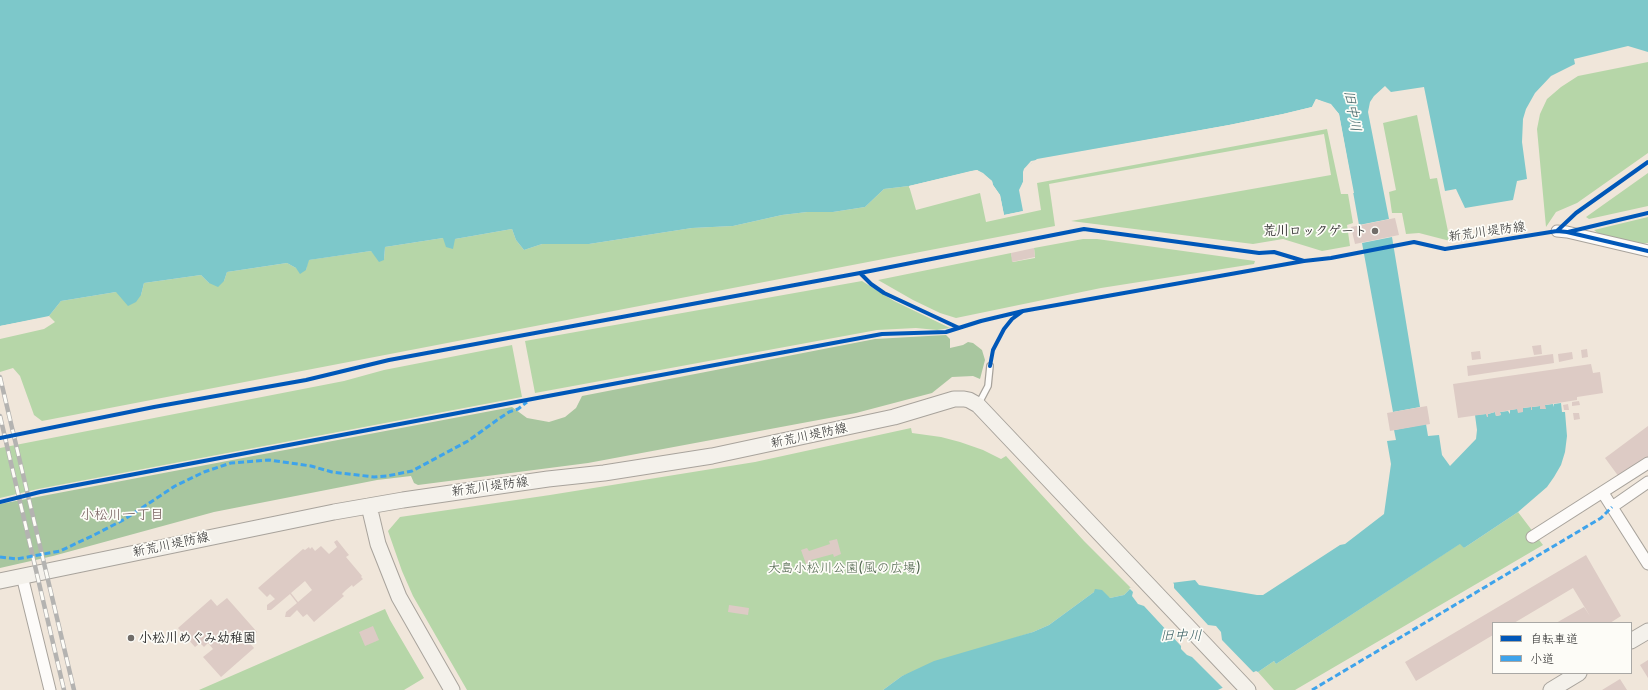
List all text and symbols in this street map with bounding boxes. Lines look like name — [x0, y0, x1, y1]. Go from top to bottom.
water label: 旧中川 — [1340, 89, 1364, 133]
street label: 新荒川堤防線 — [1447, 219, 1527, 245]
place label: 荒川ロックゲート — [1263, 223, 1367, 239]
marker: 荒川ロックゲート — [1370, 226, 1380, 236]
street label: 新荒川堤防線 — [769, 420, 849, 452]
street label: 新荒川堤防線 — [450, 474, 530, 500]
district label: 小松川一丁目 — [80, 507, 164, 523]
street label: 新荒川堤防線 — [131, 529, 211, 561]
park label: 大島小松川公園(風の広場) — [767, 560, 921, 576]
legend — [1492, 622, 1632, 674]
water label: 旧中川 — [1160, 628, 1202, 644]
text: 自転車道 — [1530, 629, 1578, 647]
place label: 小松川めぐみ幼稚園 — [139, 630, 256, 646]
marker: 小松川めぐみ幼稚園 — [126, 633, 136, 643]
text: 小道 — [1530, 649, 1554, 667]

